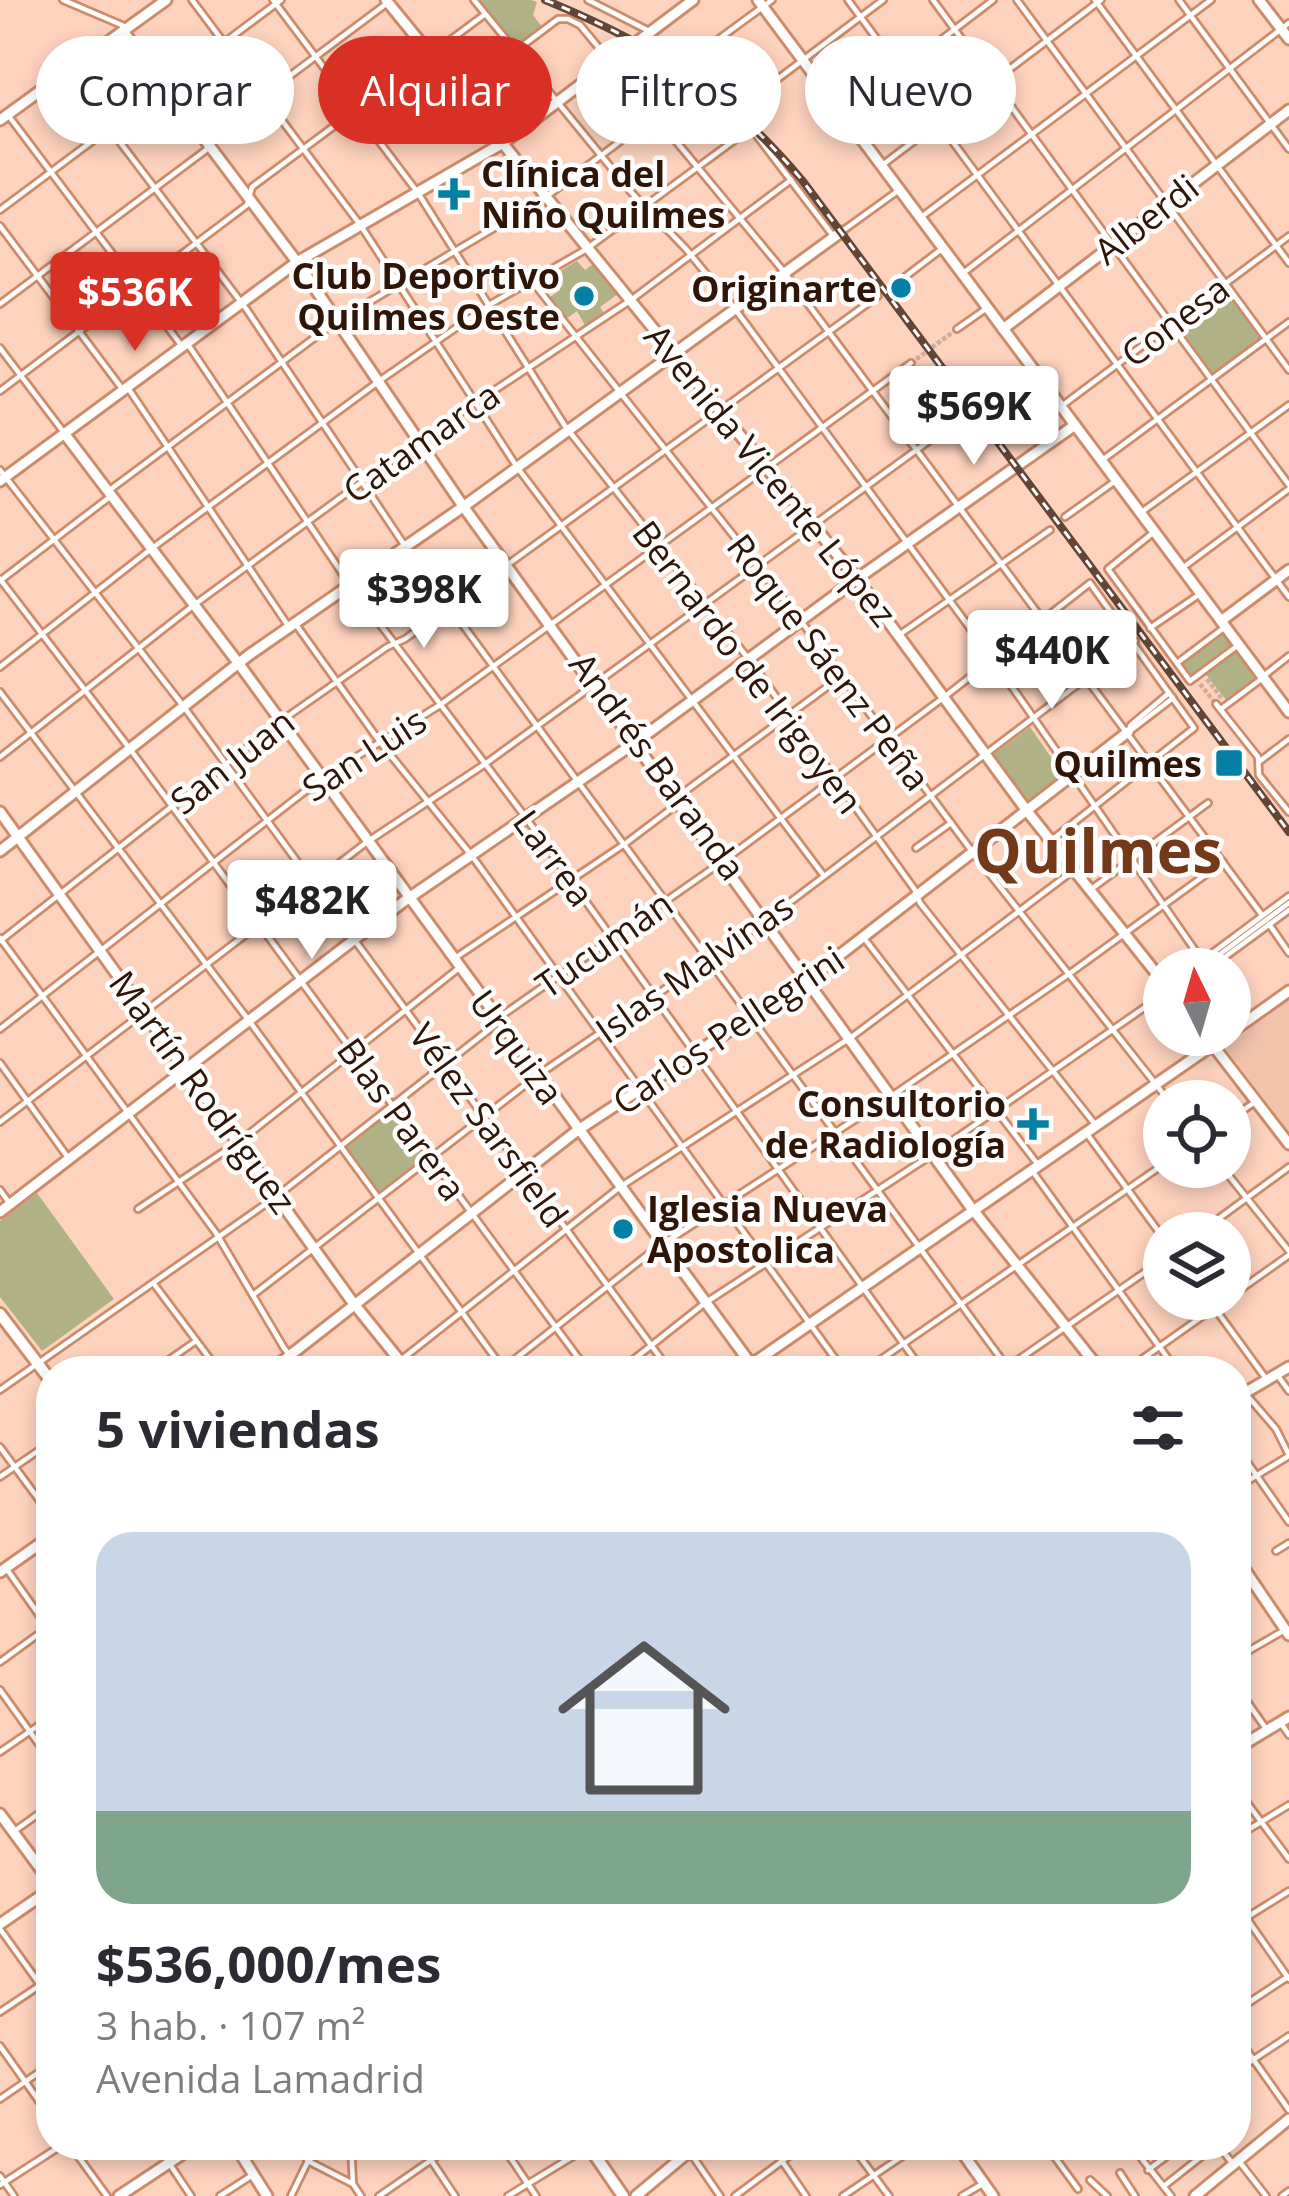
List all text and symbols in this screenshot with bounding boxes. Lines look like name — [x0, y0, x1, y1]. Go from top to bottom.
chip: Comprar — [36, 36, 294, 144]
chip: Alquilar — [318, 36, 552, 144]
chip: Filtros — [576, 36, 781, 144]
chip: Nuevo — [805, 36, 1016, 144]
place label: Clínica del Niño Quilmes — [481, 149, 725, 239]
street label: Alberdi — [1084, 163, 1208, 275]
marker: Clínica del Niño Quilmes — [438, 178, 470, 210]
place label: Club Deportivo Quilmes Oeste — [292, 251, 560, 341]
pin: $536K — [51, 252, 219, 354]
text: $536K — [77, 264, 193, 317]
place label: Originarte — [691, 264, 877, 313]
street label: Conesa — [1111, 264, 1239, 378]
marker: Originarte — [888, 275, 914, 301]
marker: Club Deportivo Quilmes Oeste — [571, 283, 597, 309]
street label: Avenida Vicente López — [634, 314, 908, 636]
pin: $569K — [890, 366, 1058, 468]
street label: Catamarca — [333, 370, 509, 514]
text: $569K — [916, 378, 1032, 431]
street label: Bernardo de Irigoyen — [622, 510, 874, 824]
street label: Roque Sáenz Peña — [716, 524, 942, 800]
pin: $398K — [340, 549, 508, 651]
text: $398K — [366, 561, 482, 614]
pin: $440K — [968, 610, 1136, 712]
text: $440K — [994, 622, 1110, 675]
street label: Andrés Baranda — [559, 642, 757, 890]
street label: San Luis — [293, 696, 435, 812]
street label: San Juan — [160, 697, 304, 825]
place label: Quilmes — [1053, 739, 1202, 788]
marker: Quilmes — [1213, 747, 1245, 779]
street label: Larrea — [502, 800, 606, 916]
district label: Quilmes — [974, 809, 1222, 891]
pin: $482K — [228, 860, 396, 962]
text: $482K — [254, 872, 370, 925]
street label: Tucumán — [526, 879, 682, 1009]
street label: Islas Malvinas — [586, 882, 802, 1054]
street label: Carlos Pellegrini — [603, 934, 853, 1126]
north arrow — [1143, 948, 1251, 1056]
map controls — [1143, 948, 1251, 1320]
street label: Martín Rodríguez — [98, 961, 308, 1223]
street label: Urquiza — [459, 980, 575, 1114]
street label: Vélez Sarsfield — [398, 1013, 580, 1237]
street label: Blas Parera — [326, 1028, 478, 1210]
place label: Consultorio de Radiología — [765, 1079, 1006, 1169]
button: locate — [1143, 1080, 1251, 1188]
marker: Consultorio de Radiología — [1017, 1108, 1049, 1140]
place label: Iglesia Nueva Apostolica — [647, 1184, 888, 1274]
button: layers — [1143, 1212, 1251, 1320]
marker: Iglesia Nueva Apostolica — [610, 1216, 636, 1242]
text: 5 viviendas — [96, 1393, 380, 1463]
icon: filters — [1125, 1395, 1191, 1461]
icon: home — [536, 1610, 752, 1826]
text: $536,000/mes — [96, 1928, 441, 1998]
text: 3 hab. · 107 m² — [96, 1998, 365, 2051]
text: Avenida Lamadrid — [96, 2051, 425, 2104]

